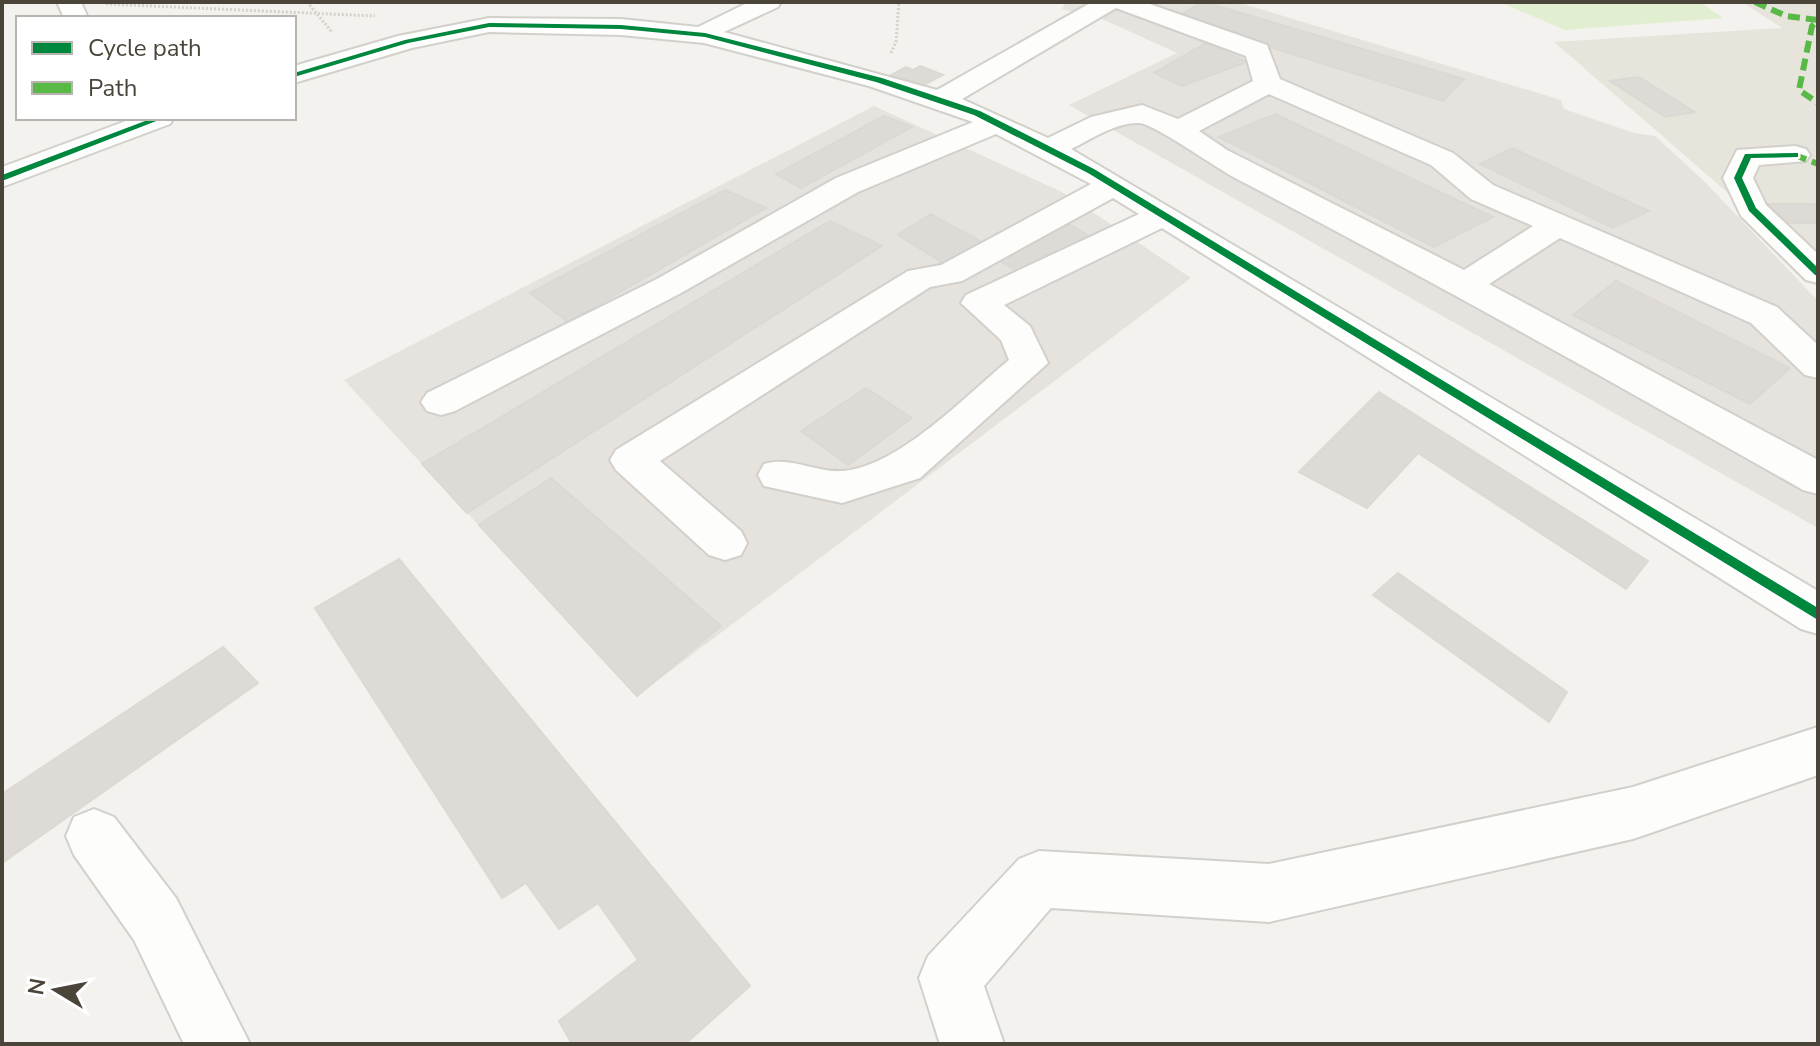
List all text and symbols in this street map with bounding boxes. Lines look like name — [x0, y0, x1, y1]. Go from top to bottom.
legend — [16, 16, 296, 120]
text: Cycle path — [88, 32, 202, 64]
text: Path — [88, 72, 137, 104]
north arrow — [16, 950, 96, 1030]
text: N — [21, 976, 53, 997]

